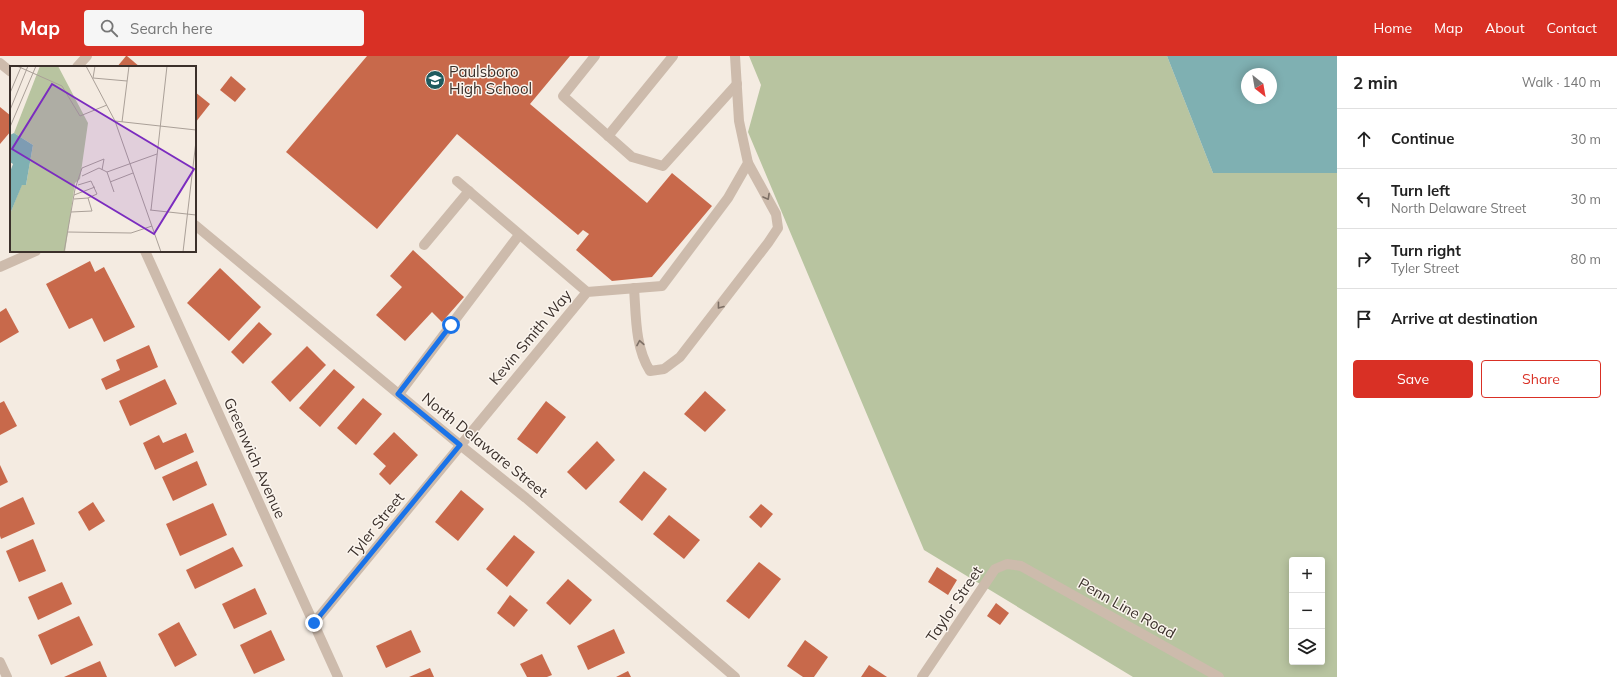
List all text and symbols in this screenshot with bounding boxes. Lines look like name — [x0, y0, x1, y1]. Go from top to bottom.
search box — [84, 10, 364, 46]
text: Map — [20, 16, 60, 40]
icon: search — [98, 17, 120, 39]
text: Search here — [130, 19, 213, 38]
text: Home — [1373, 19, 1412, 37]
text: Map — [1434, 19, 1463, 37]
text: About — [1485, 19, 1525, 37]
text: Contact — [1547, 19, 1597, 37]
place label: Paulsboro High School — [449, 62, 532, 98]
inset map — [10, 66, 196, 252]
north arrow — [1241, 68, 1277, 104]
school or university icon: Paulsboro High School — [424, 69, 446, 91]
text: 2 min — [1353, 72, 1398, 93]
text: Walk · 140 m — [1522, 74, 1601, 90]
icon: ahead — [1353, 128, 1375, 150]
text: Continue — [1391, 129, 1454, 148]
text: 30 m — [1571, 131, 1601, 147]
text: Turn left — [1391, 181, 1450, 200]
icon: left — [1353, 188, 1375, 210]
text: 30 m — [1571, 191, 1601, 207]
one-way arrow — [762, 193, 769, 200]
text: North Delaware Street — [1391, 200, 1526, 216]
text: Turn right — [1391, 241, 1461, 260]
icon: right — [1353, 248, 1375, 270]
text: 80 m — [1571, 251, 1601, 267]
text: Tyler Street — [1391, 260, 1459, 276]
street label: Kevin Smith Way — [485, 286, 575, 388]
one-way arrow — [718, 301, 725, 308]
icon: arrive — [1353, 308, 1375, 330]
text: Arrive at destination — [1391, 309, 1538, 328]
route start — [442, 316, 460, 334]
one-way arrow — [636, 340, 644, 346]
button: Save — [1353, 360, 1473, 398]
button: Share — [1481, 360, 1601, 398]
street label: North Delaware Street — [418, 388, 552, 502]
street label: Greenwich Avenue — [220, 395, 290, 521]
street label: Tyler Street — [344, 488, 408, 562]
map controls — [1289, 557, 1325, 665]
button: + — [1289, 557, 1325, 593]
street label: Taylor Street — [922, 562, 986, 646]
street label: Penn Line Road — [1075, 573, 1179, 643]
button: − — [1289, 593, 1325, 629]
route end — [305, 614, 323, 632]
button: layers — [1289, 629, 1325, 665]

